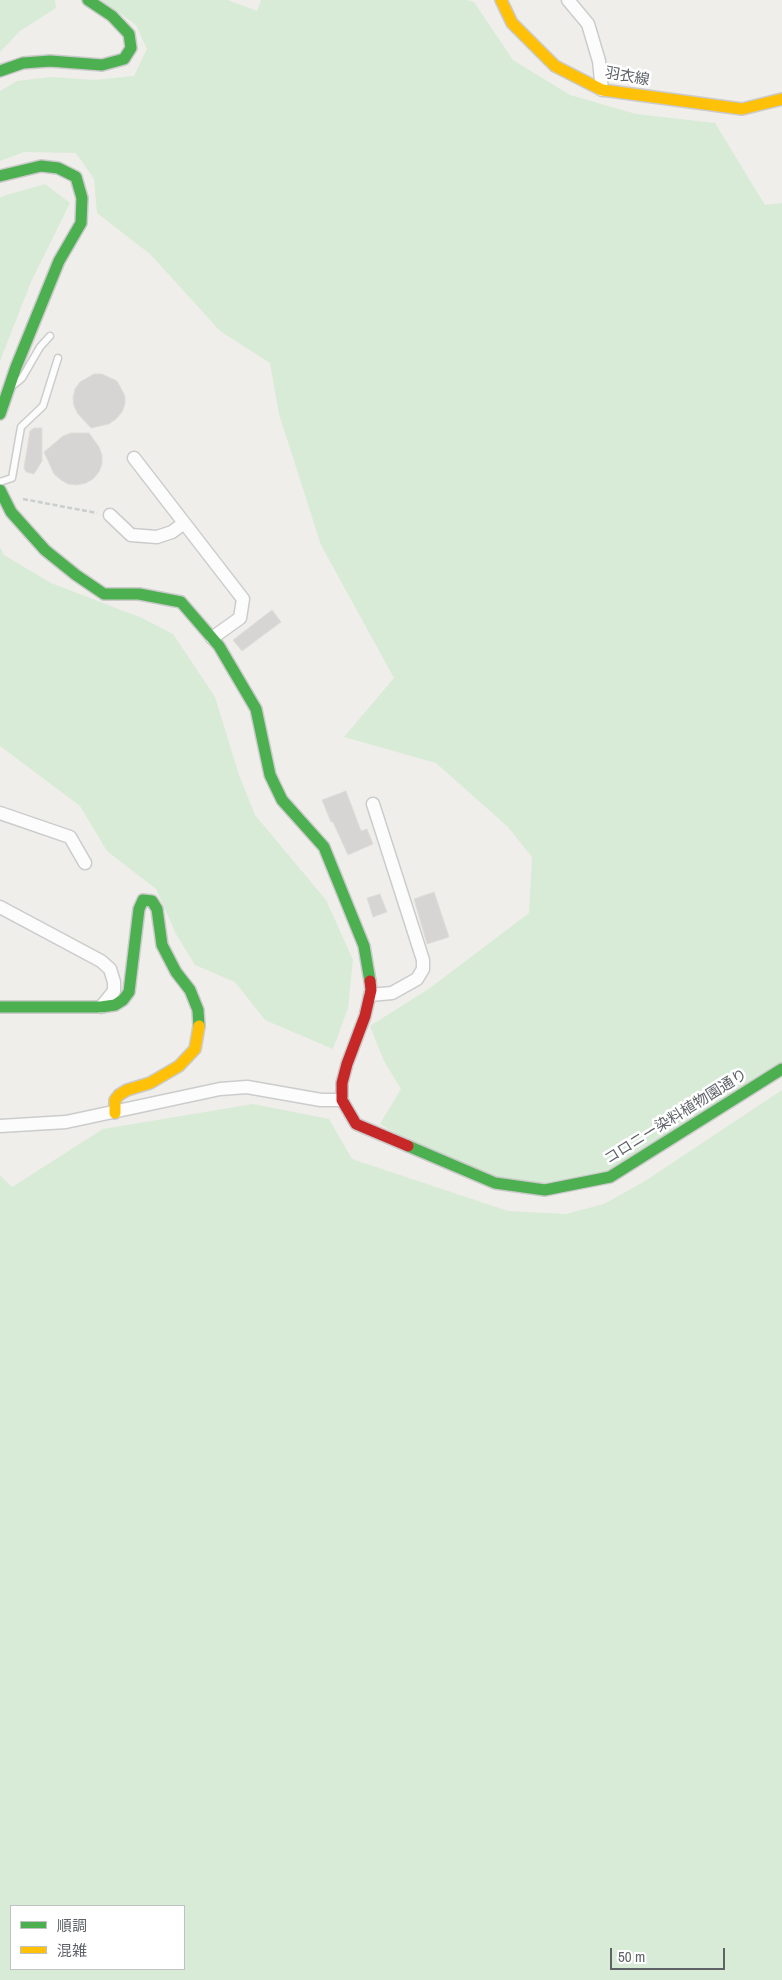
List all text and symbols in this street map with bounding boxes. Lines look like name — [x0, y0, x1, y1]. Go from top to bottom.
street label: 羽衣線 — [603, 64, 651, 90]
street label: コロニー染料植物園通り — [601, 1066, 751, 1168]
legend — [10, 1905, 185, 1970]
text: 順調 — [57, 1915, 87, 1936]
scale bar — [612, 1938, 727, 1970]
text: 混雑 — [57, 1940, 87, 1961]
text: 50 m — [618, 1946, 645, 1967]

